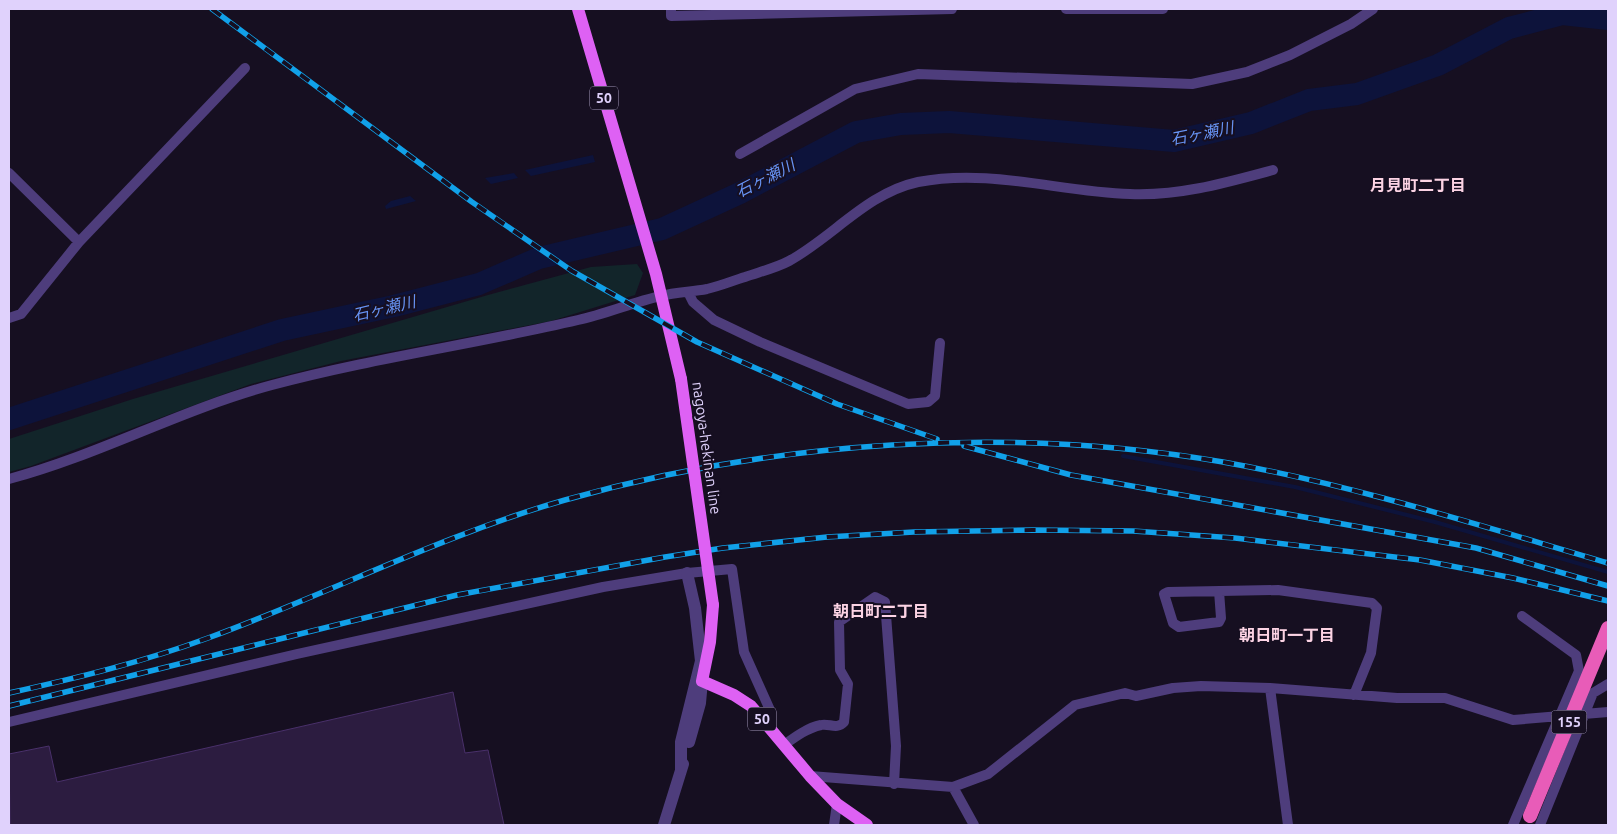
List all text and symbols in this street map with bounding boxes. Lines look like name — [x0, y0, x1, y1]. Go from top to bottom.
road number: 50 — [590, 86, 618, 110]
water label: 石ヶ瀬川 — [1169, 118, 1237, 148]
water label: 石ヶ瀬川 — [732, 155, 799, 201]
district label: 月見町二丁目 — [1370, 176, 1466, 194]
water label: 石ヶ瀬川 — [351, 292, 419, 324]
street label: nagoya-hekinan line — [689, 381, 725, 515]
district label: 朝日町二丁目 — [833, 602, 929, 620]
district label: 朝日町一丁目 — [1239, 626, 1335, 644]
road number: 50 — [748, 708, 776, 731]
road number: 155 — [1552, 710, 1586, 734]

